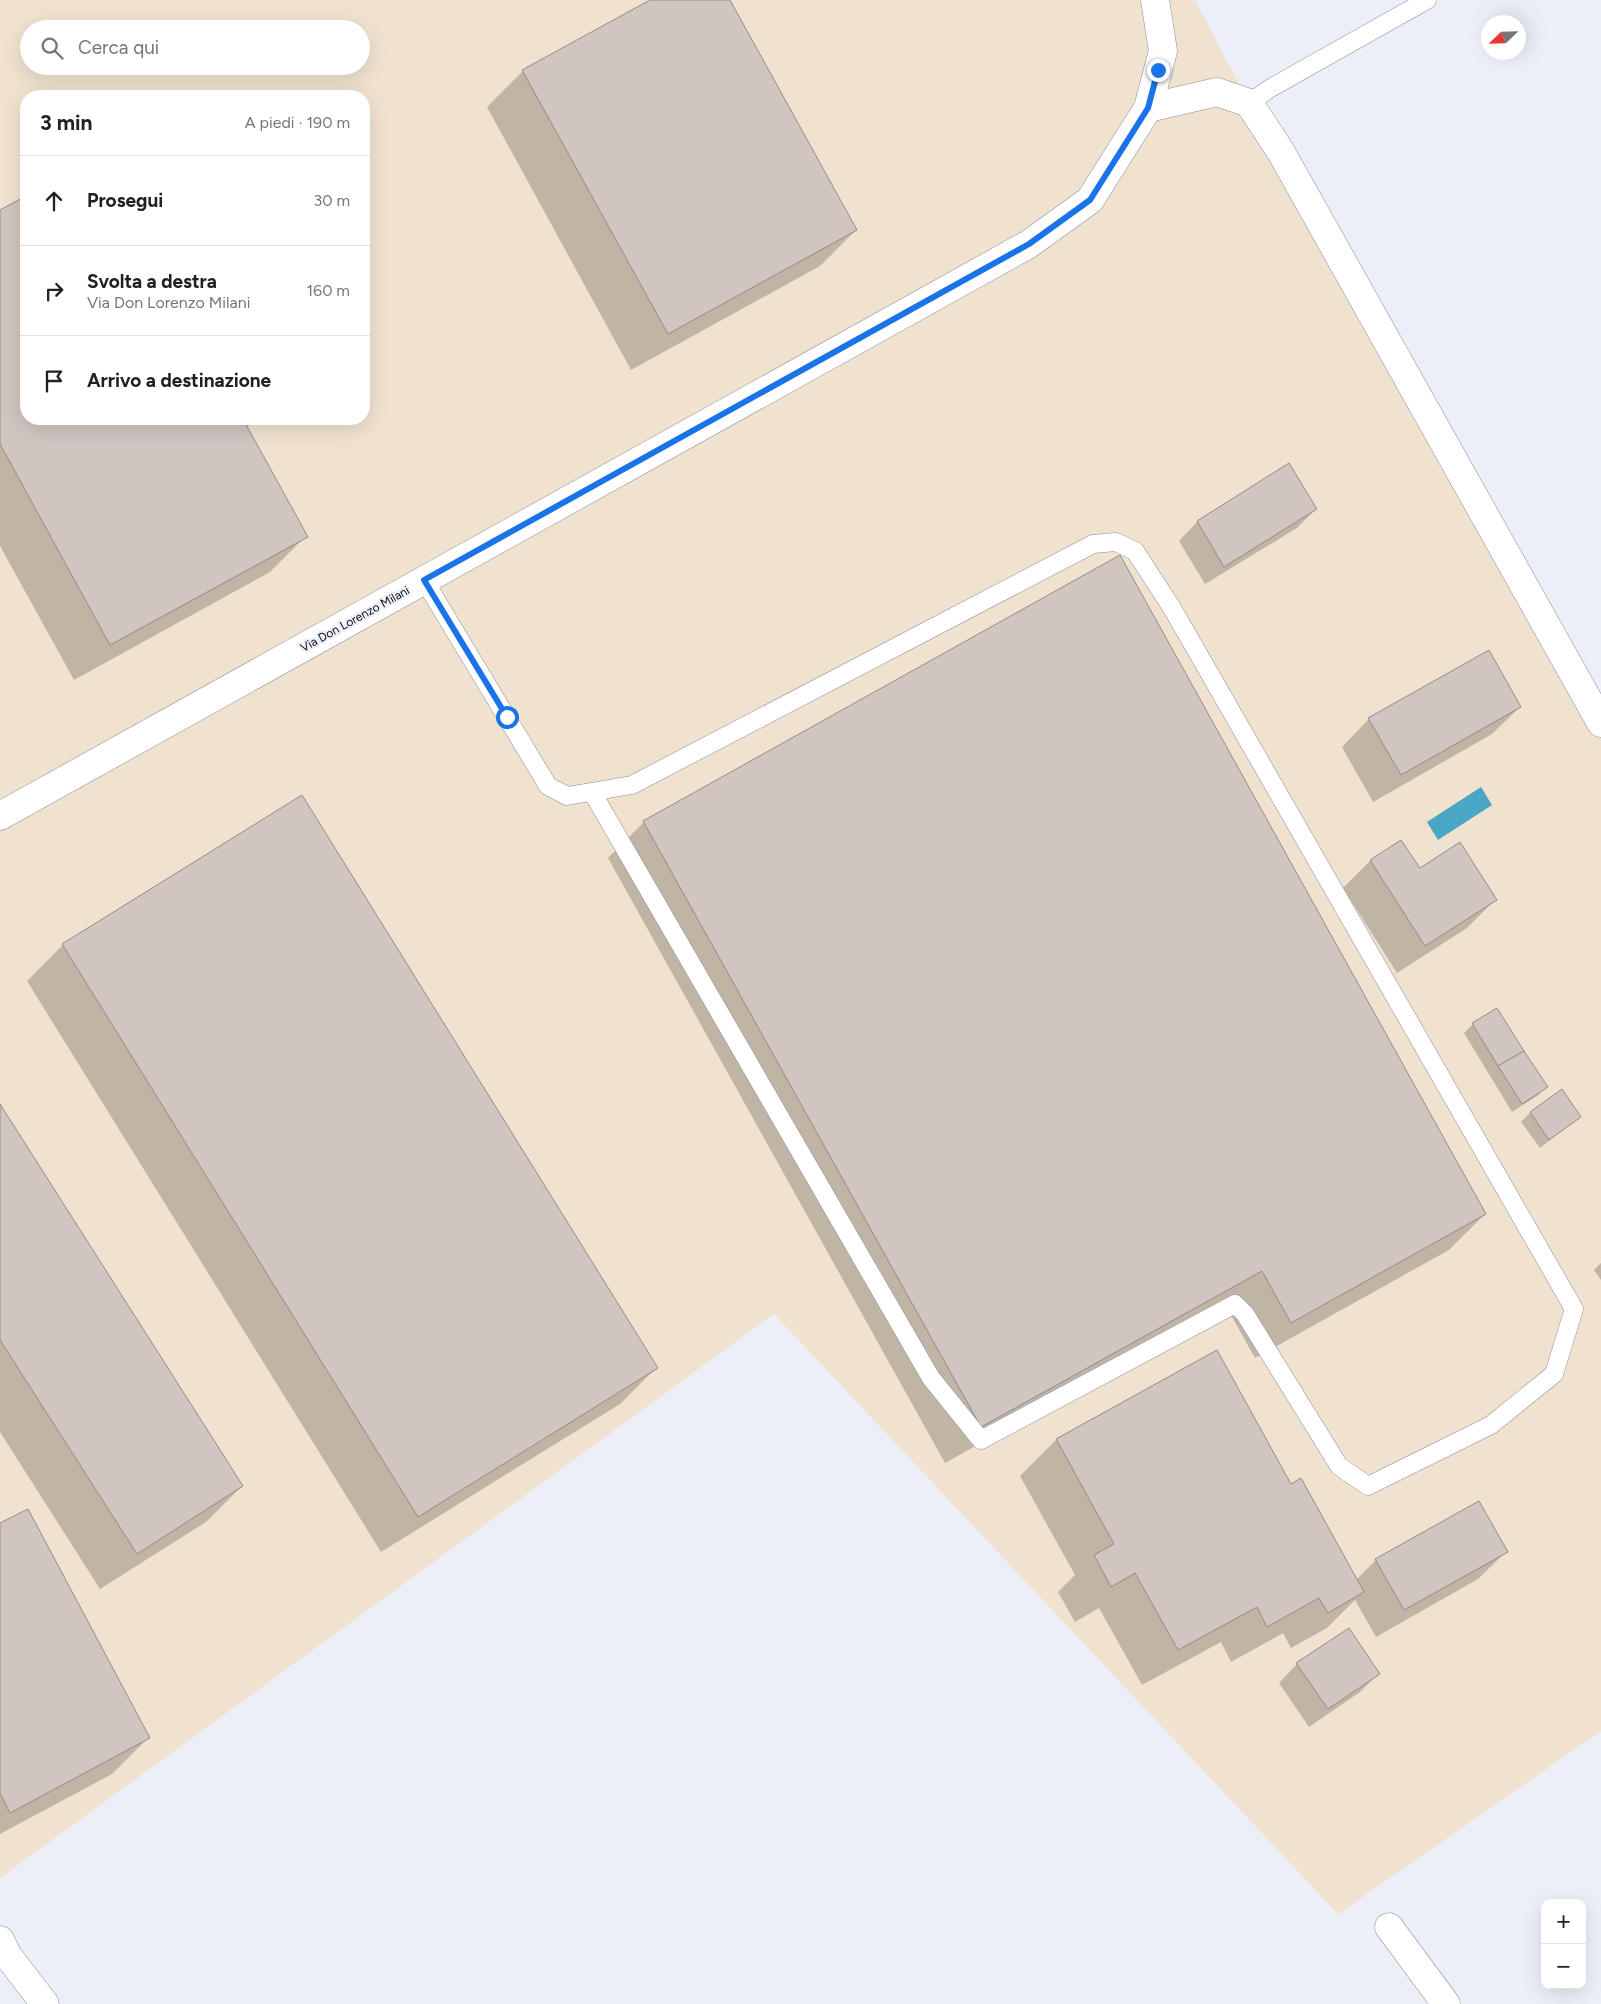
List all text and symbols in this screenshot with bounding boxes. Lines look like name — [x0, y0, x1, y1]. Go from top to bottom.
north arrow — [1481, 15, 1526, 60]
search box — [20, 20, 370, 75]
icon: search — [38, 34, 66, 62]
text: Cerca qui — [78, 36, 159, 59]
route end — [1147, 59, 1170, 82]
text: 3 min — [40, 110, 92, 135]
text: A piedi · 190 m — [245, 113, 350, 132]
icon: ahead — [40, 187, 68, 215]
text: Prosegui — [87, 189, 163, 212]
text: 30 m — [313, 191, 350, 210]
text: Svolta a destra — [87, 270, 217, 293]
icon: right — [40, 277, 68, 305]
text: 160 m — [307, 281, 350, 300]
text: Via Don Lorenzo Milani — [87, 293, 250, 312]
icon: arrive — [40, 367, 68, 395]
text: Arrivo a destinazione — [87, 369, 271, 392]
street label: Via Don Lorenzo Milani — [298, 583, 412, 655]
route start — [496, 706, 519, 729]
map controls — [1541, 1899, 1586, 1989]
button: + — [1541, 1899, 1586, 1944]
button: − — [1541, 1944, 1586, 1989]

